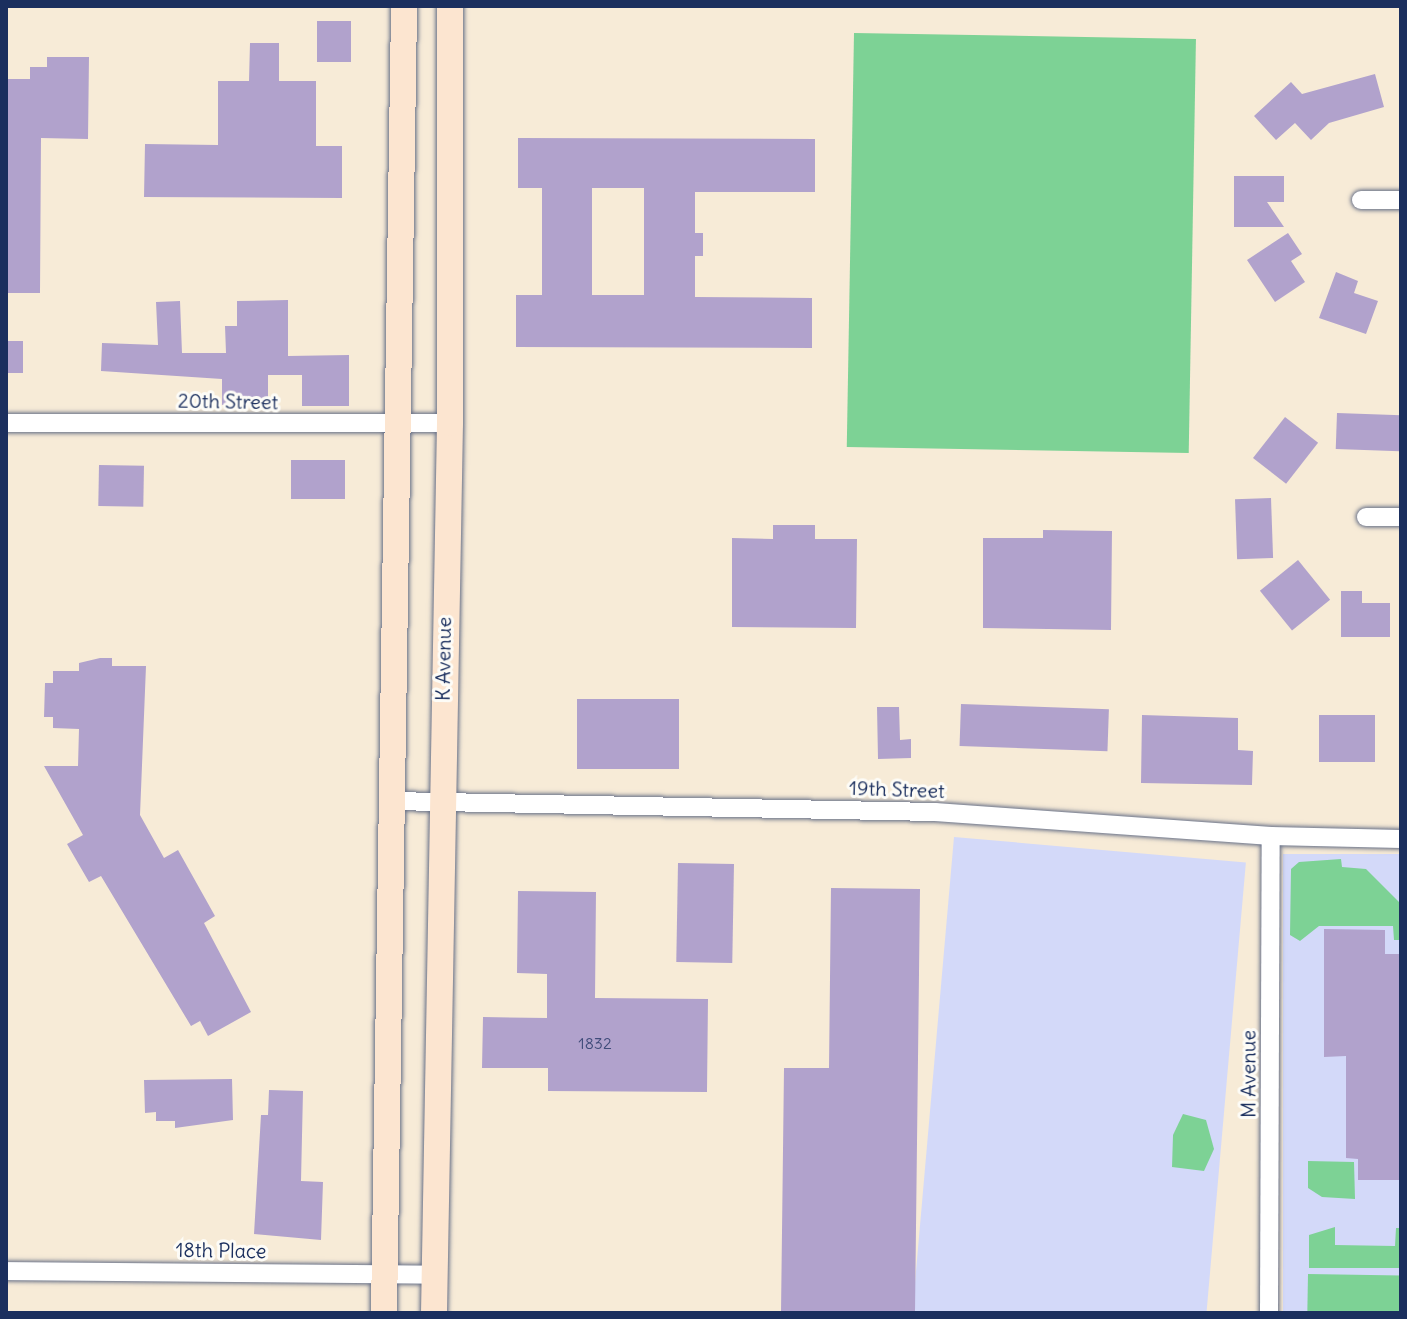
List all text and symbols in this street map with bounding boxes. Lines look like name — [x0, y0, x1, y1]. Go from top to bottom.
street label: 20th Street — [178, 388, 278, 414]
street label: K Avenue — [430, 617, 456, 701]
street label: 19th Street — [849, 775, 945, 803]
street label: M Avenue — [1236, 1030, 1260, 1118]
house number: 1832 — [578, 1033, 612, 1053]
street label: 18th Place — [175, 1237, 267, 1263]

